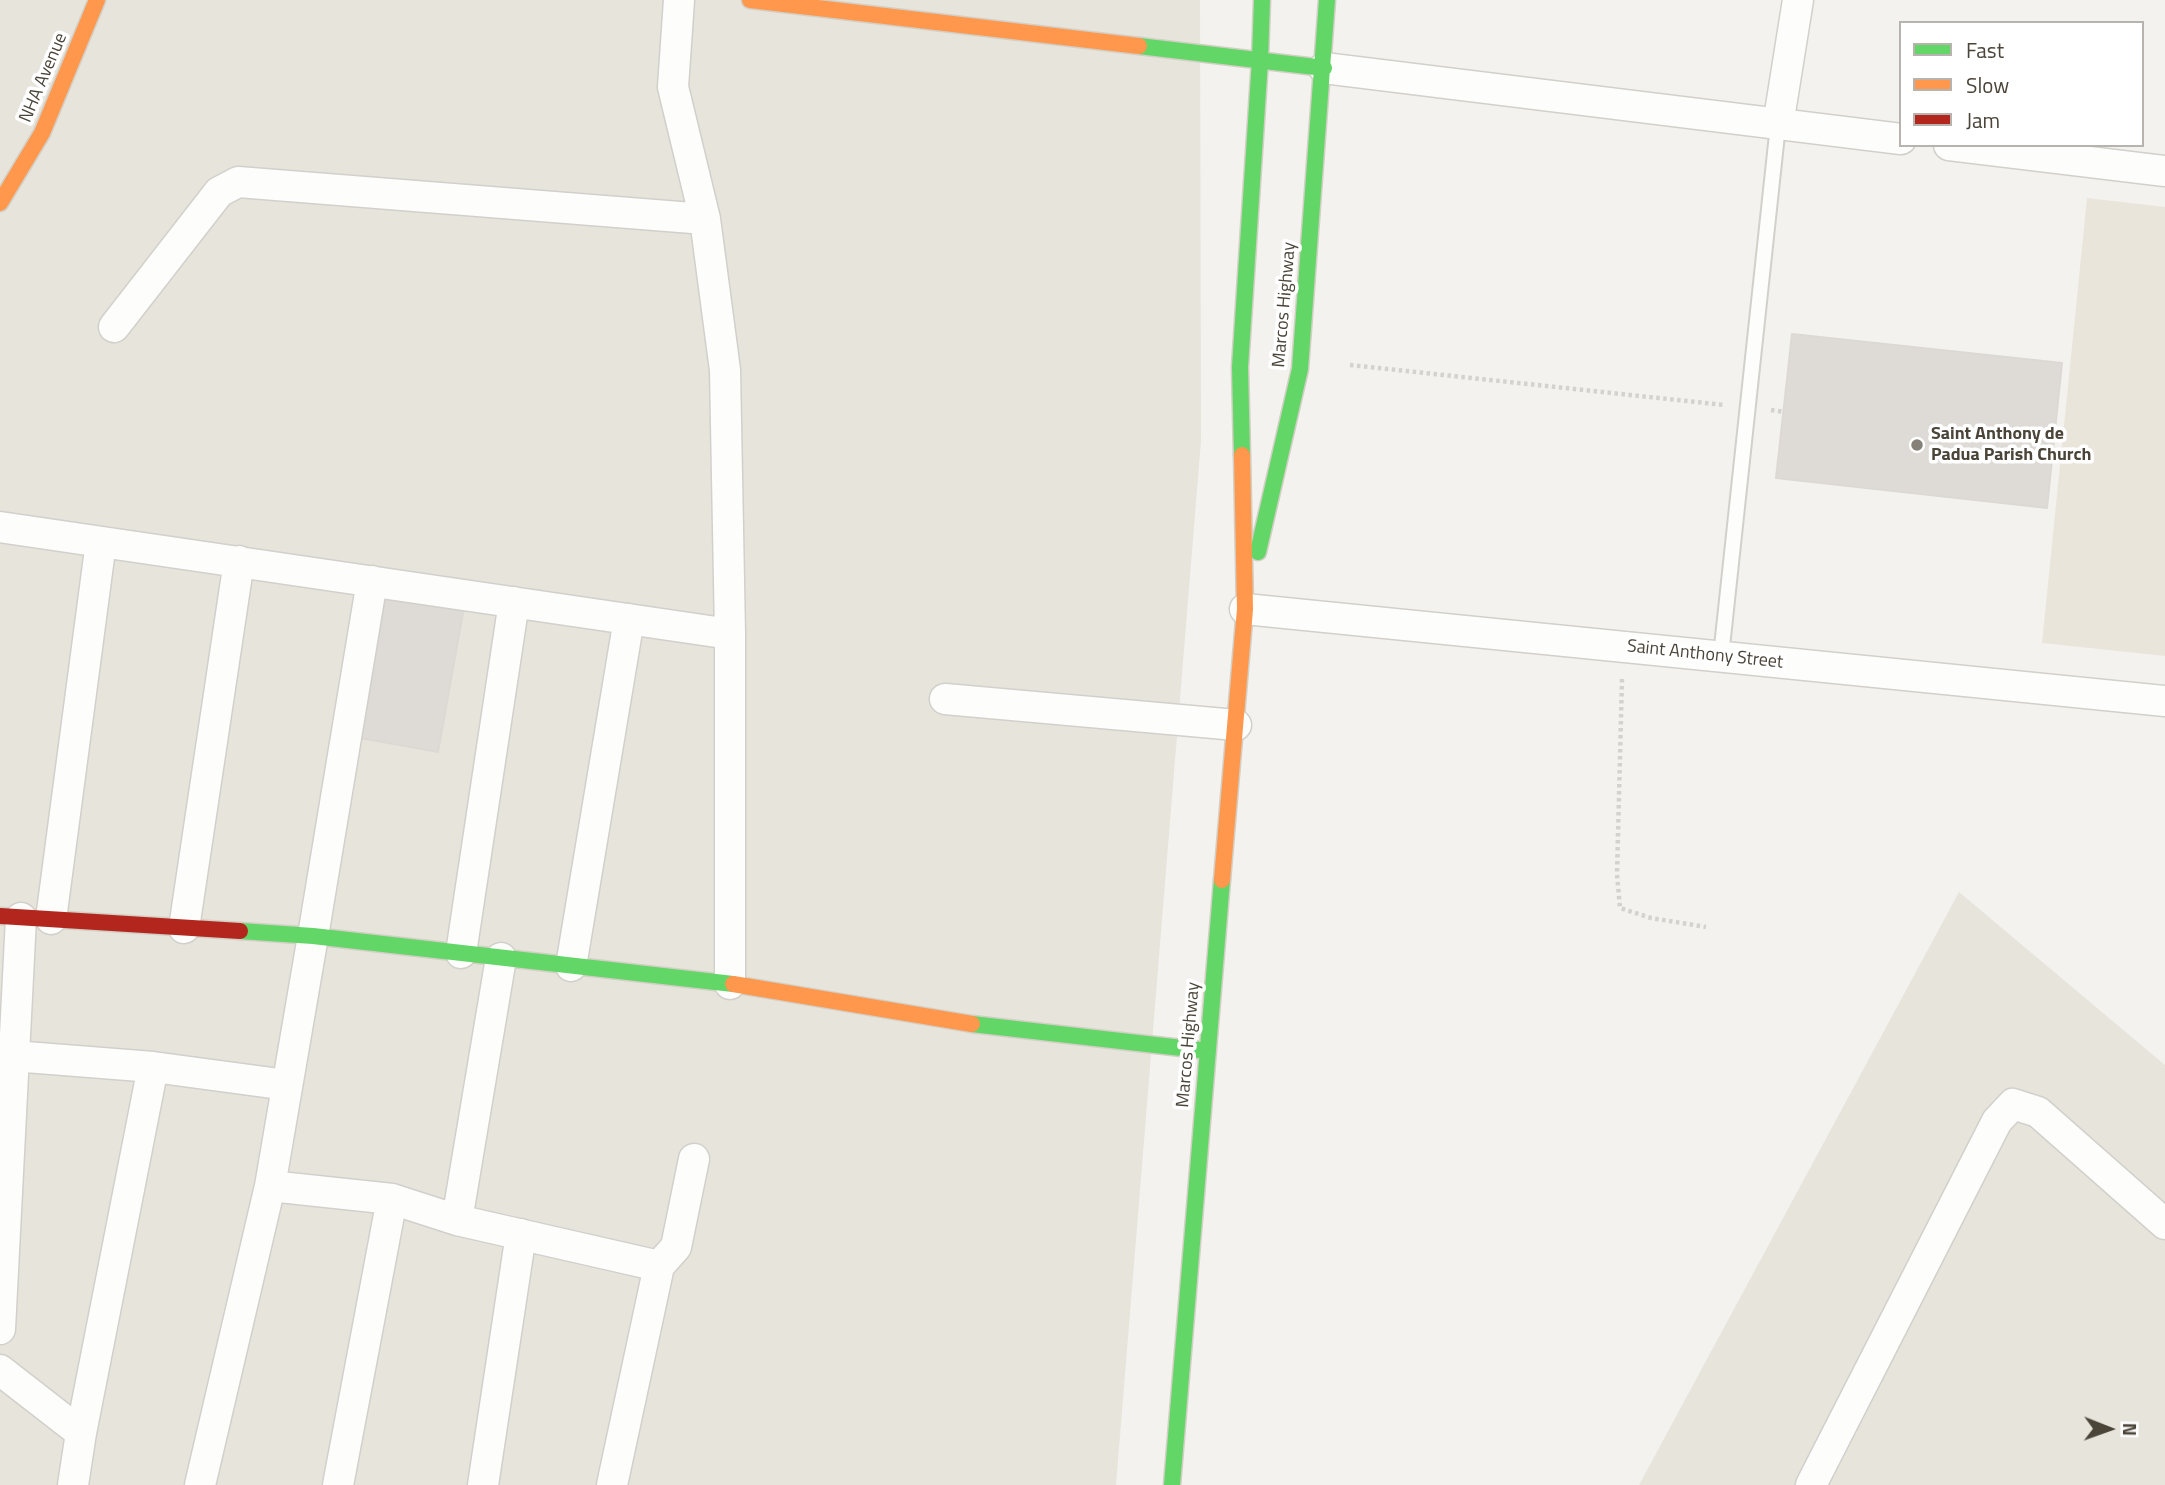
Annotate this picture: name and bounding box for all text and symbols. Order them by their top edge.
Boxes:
legend [1899,21,2144,147]
street label: NHA Avenue [15,30,73,126]
text: Fast [1966,34,2004,66]
text: Slow [1966,69,2009,101]
text: Jam [1966,104,2000,136]
street label: Marcos Highway [1269,241,1301,369]
place label: Saint Anthony de Padua Parish Church [1931,424,2092,466]
marker: Saint Anthony de Padua Parish Church [1909,437,1925,453]
street label: Saint Anthony Street [1626,636,1784,674]
street label: Marcos Highway [1173,981,1205,1109]
north arrow [2074,1394,2144,1464]
text: N [2116,1423,2145,1436]

